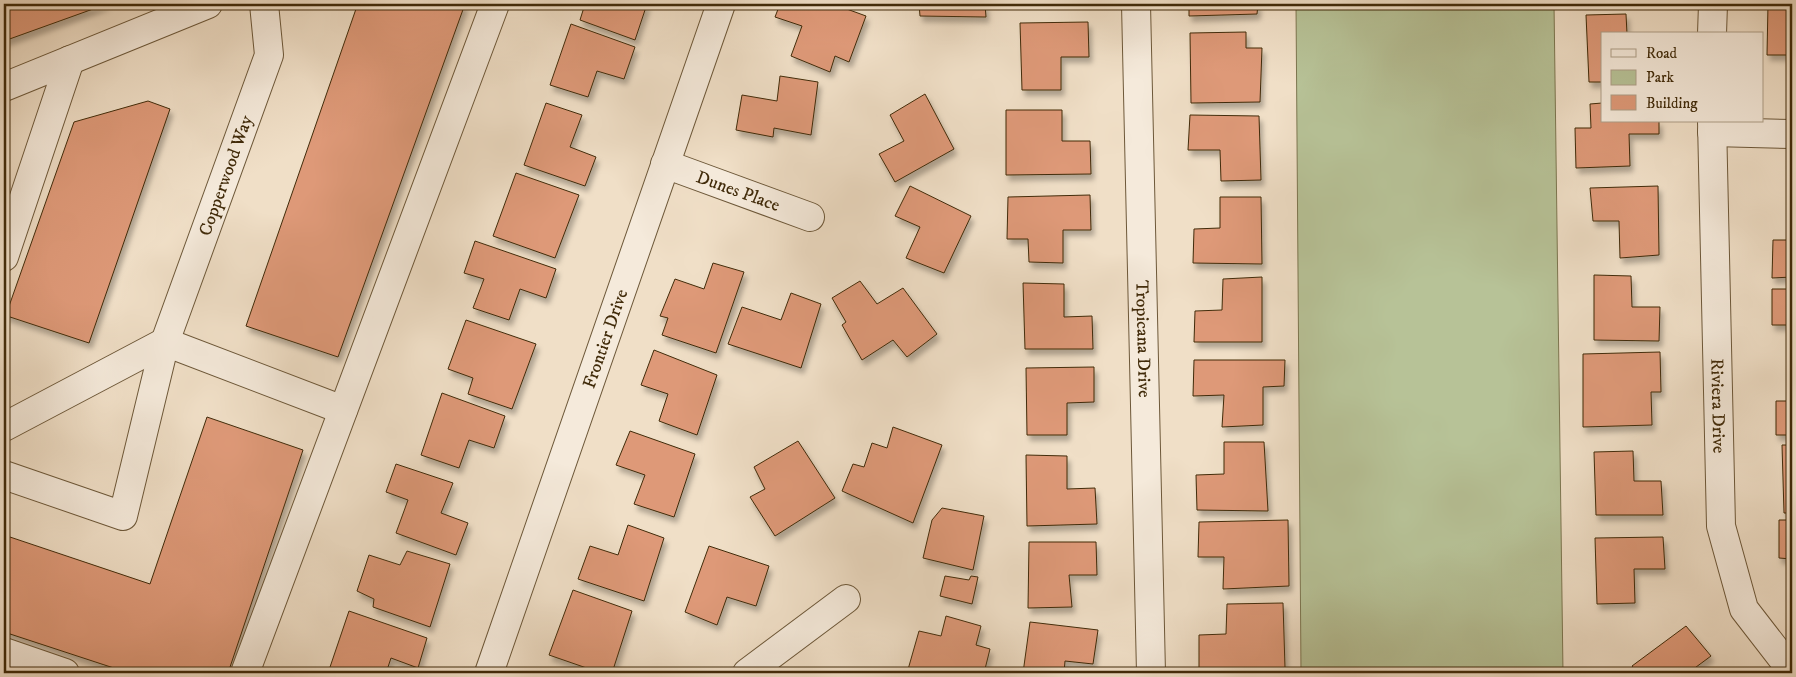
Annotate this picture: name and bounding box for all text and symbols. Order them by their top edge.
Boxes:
legend [1601,32,1764,122]
text: Road [1646,44,1678,63]
text: Park [1646,68,1675,87]
text: Building [1646,94,1698,113]
street label: Copperwood Way [194,112,258,239]
street label: Dunes Place [693,166,783,217]
street label: Tropicana Drive [1130,280,1155,398]
street label: Frontier Drive [579,286,633,391]
street label: Riviera Drive [1705,358,1729,454]

